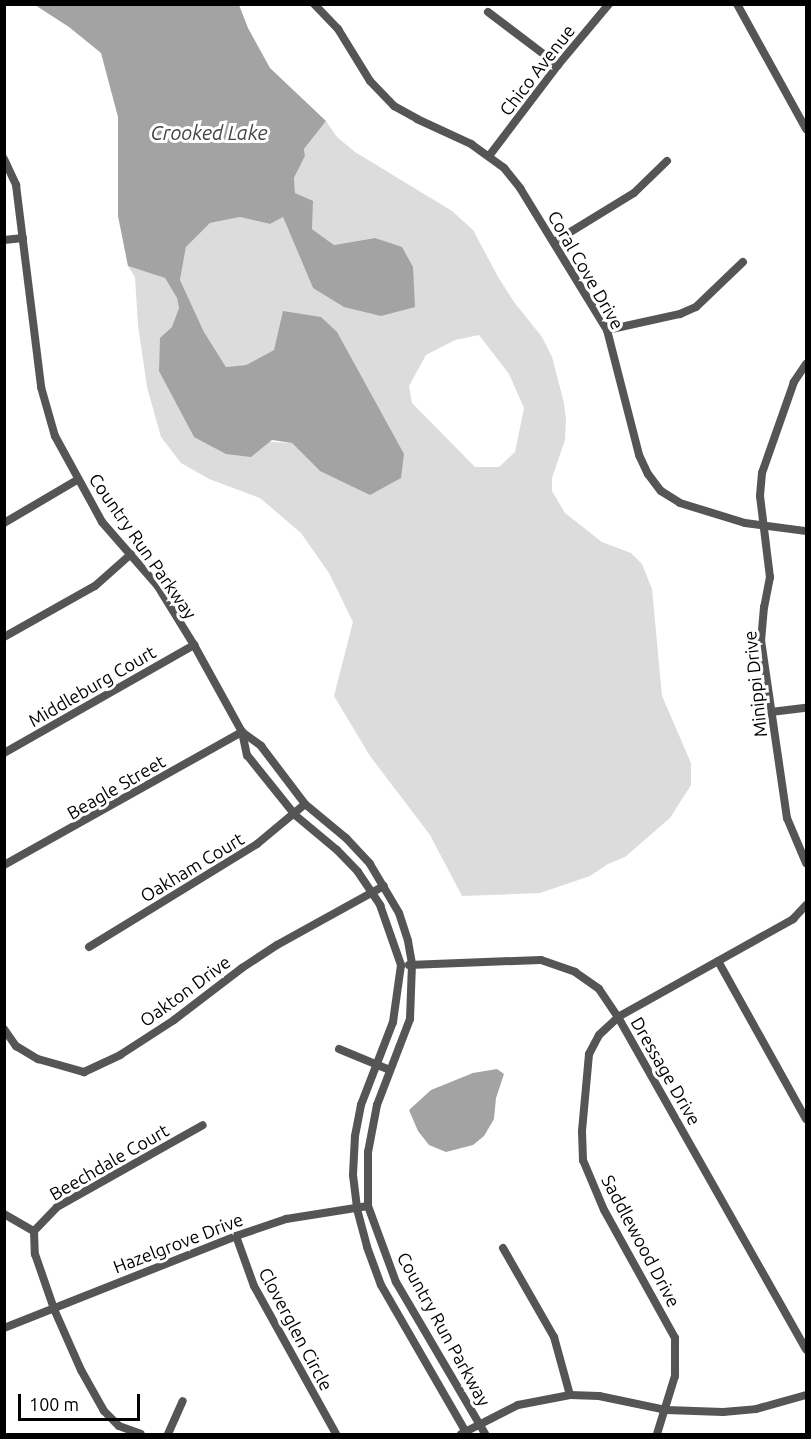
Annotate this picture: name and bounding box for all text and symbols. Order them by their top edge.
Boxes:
street label: Chico Avenue [495,20,579,120]
water label: Crooked Lake [150,120,268,144]
street label: Coral Cove Drive [543,207,629,333]
street label: Country Run Parkway [85,469,201,623]
street label: Minippi Drive [739,630,771,738]
street label: Middleburg Court [24,641,160,731]
street label: Beagle Street [63,750,169,824]
street label: Oakham Court [136,828,248,906]
street label: Oakton Drive [135,951,235,1031]
street label: Dressage Drive [626,1013,706,1129]
street label: Beechdale Court [45,1119,173,1205]
street label: Saddlewood Drive [597,1171,685,1311]
street label: Hazelgrove Drive [110,1208,246,1278]
street label: Country Run Parkway [393,1248,495,1410]
street label: Cloverglen Circle [254,1264,338,1394]
scale bar [21,1382,142,1420]
text: 100 m [29,1394,79,1414]

